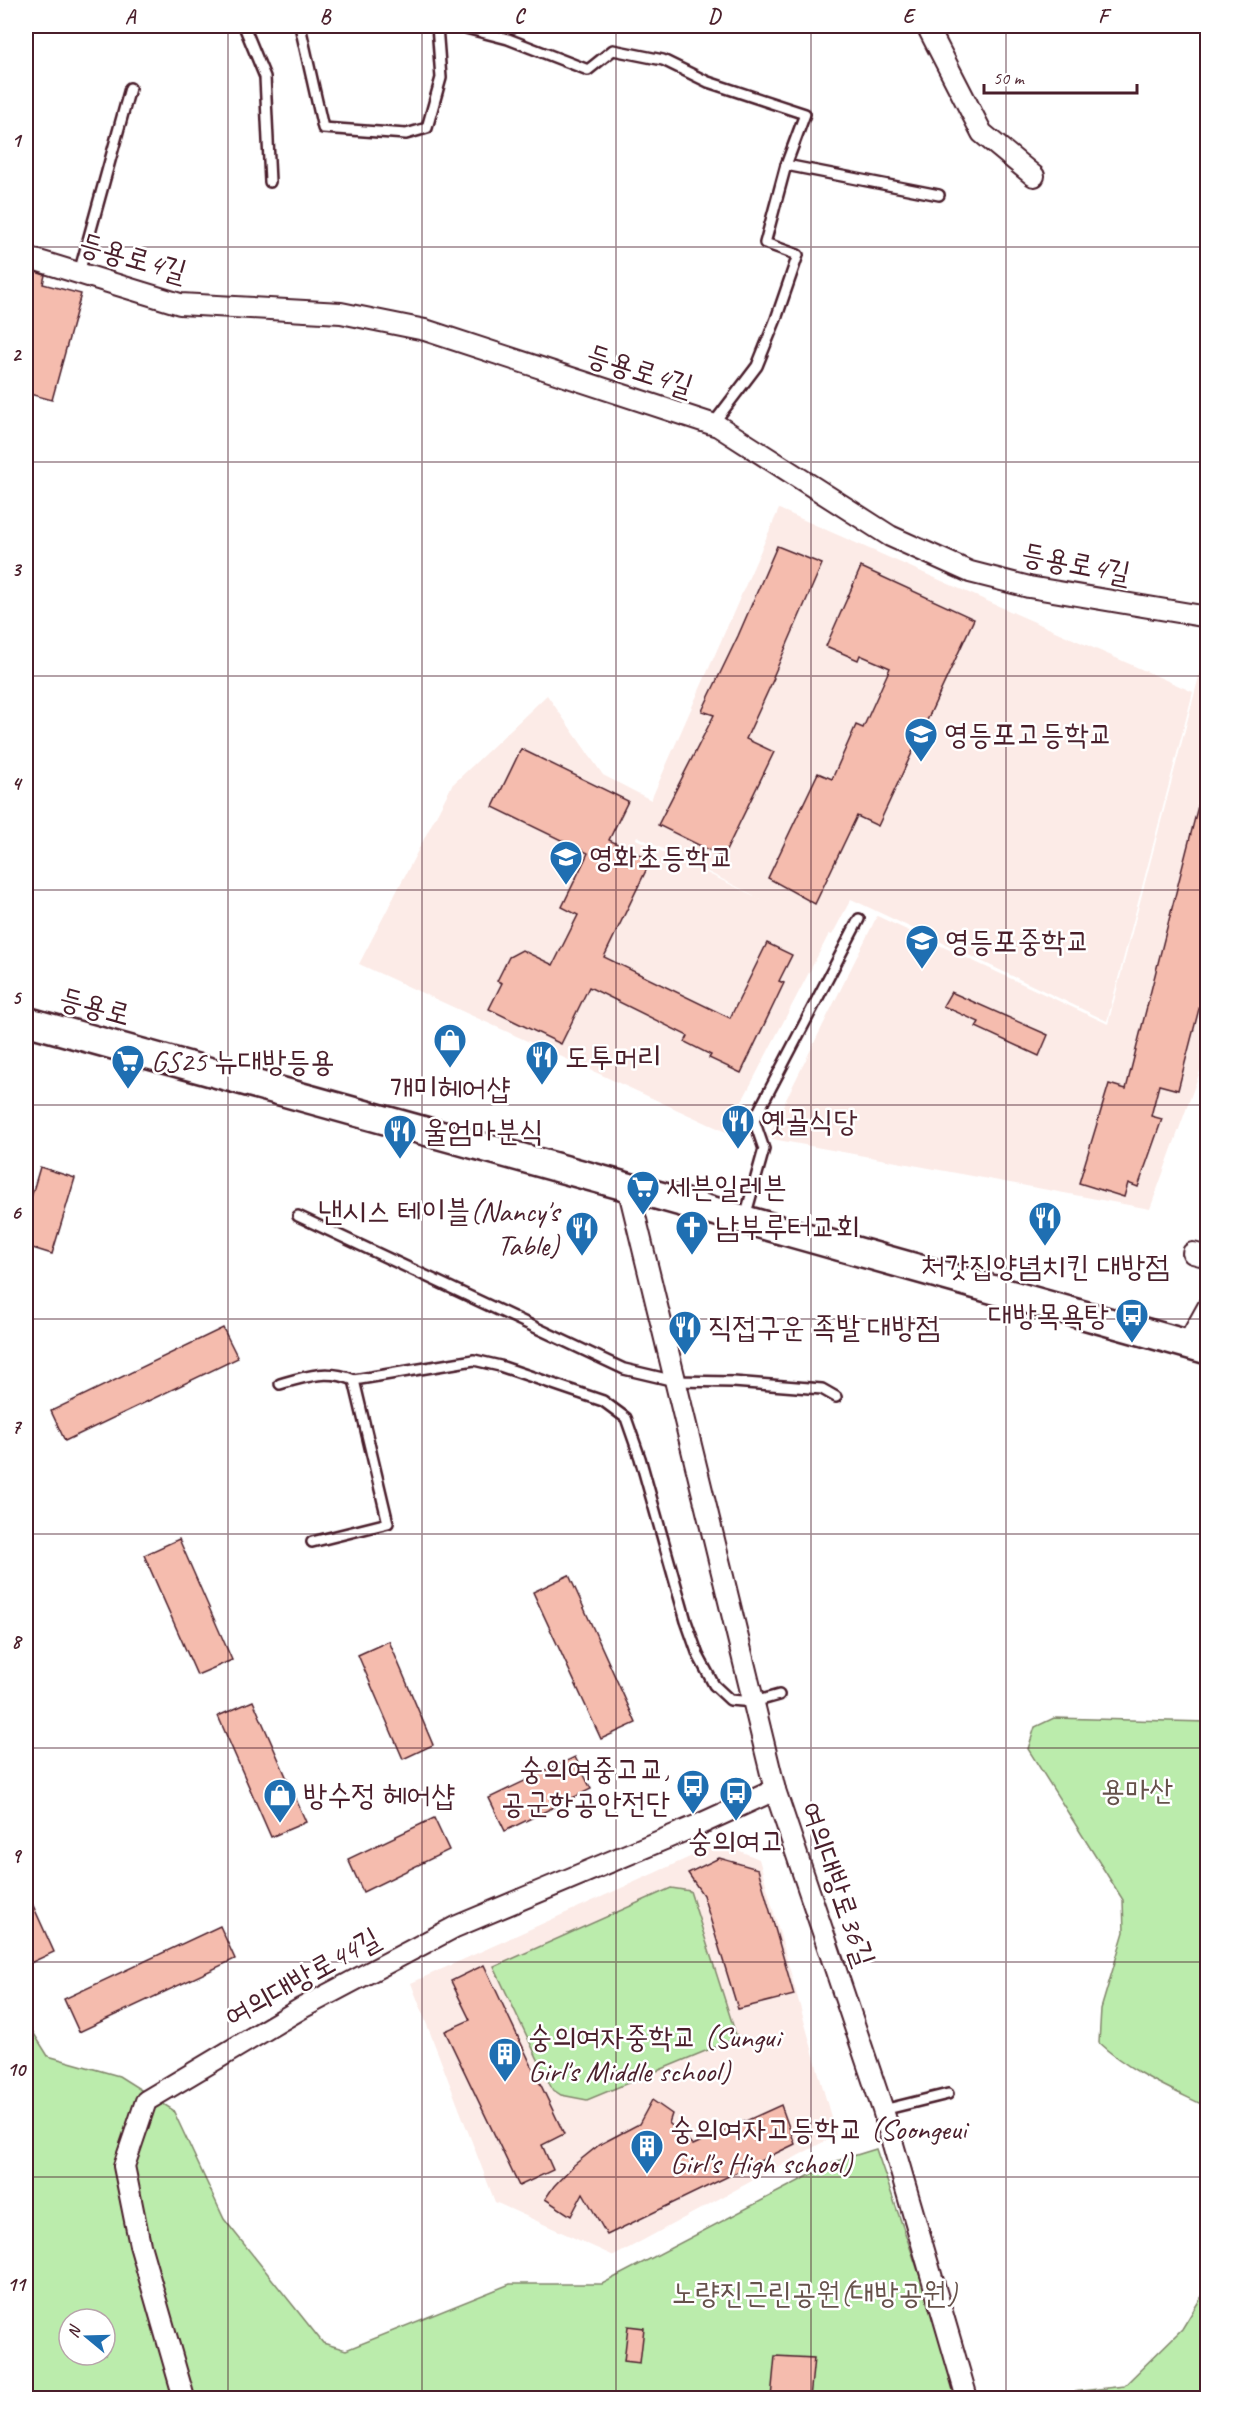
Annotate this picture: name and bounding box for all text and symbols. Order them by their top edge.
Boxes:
text: A [125,4,137,29]
text: B [320,4,332,29]
text: C [514,4,526,29]
text: D [708,4,722,29]
text: E [903,4,917,29]
text: F [1098,4,1112,29]
scale bar [984,57,1137,95]
text: 50 m [993,67,1026,89]
text: 1 [12,128,23,153]
street label: 등용로4길 [75,224,191,290]
street label: 등용로4길 [582,335,698,405]
text: 2 [12,342,23,367]
street label: 등용로4길 [1018,534,1134,592]
text: 3 [12,557,23,582]
place label: 영등포고등학교 [944,715,1113,753]
school or university icon: 영등포고등학교 [903,716,939,763]
text: 4 [12,771,24,796]
place label: 영화초등학교 [589,838,734,876]
school or university icon: 영화초등학교 [548,839,584,886]
place label: 영등포중학교 [945,922,1090,960]
school or university icon: 영등포중학교 [904,923,940,970]
street label: 등용로 [55,978,135,1034]
text: 5 [12,985,23,1010]
shop icon: 개미헤어샵 [432,1022,468,1069]
place label: 도투머리 [565,1038,662,1076]
restaurant icon: 도투머리 [524,1039,560,1086]
place label: GS25 뉴대방등용 [151,1042,335,1080]
supermarket icon: GS25 뉴대방등용 [110,1043,146,1090]
place label: 개미헤어샵 [390,1069,510,1107]
place label: 옛골식당 [761,1102,858,1140]
restaurant icon: 옛골식당 [720,1103,756,1150]
place label: 울엄마분식 [423,1112,544,1150]
restaurant icon: 울엄마분식 [382,1113,418,1160]
place label: 세븐일레븐 [666,1168,787,1206]
supermarket icon: 세븐일레븐 [625,1169,661,1216]
place label: 낸시스 테이블(Nancy's Table) [318,1192,562,1264]
text: 6 [11,1200,22,1225]
restaurant icon: 처갓집양념치킨 대방점 [1027,1200,1063,1247]
place label: 남부루터교회 [715,1208,860,1246]
church icon: 남부루터교회 [674,1209,710,1256]
restaurant icon: 낸시스 테이블(Nancy's Table) [564,1210,600,1257]
place label: 처갓집양념치킨 대방점 [921,1247,1169,1285]
place label: 대방목욕탕 [988,1296,1109,1334]
bus stop icon: 대방목욕탕 [1114,1297,1150,1344]
place label: 직접구운 족발 대방점 [708,1308,940,1346]
restaurant icon: 직접구운 족발 대방점 [667,1309,703,1356]
text: 7 [12,1414,23,1439]
text: 8 [12,1629,24,1654]
place label: 숭의여중고교, 공군항공안전단 [501,1750,670,1822]
bus stop icon: 숭의여중고교, 공군항공안전단 [675,1768,711,1815]
park label: 용마산 [1101,1771,1173,1809]
bus stop icon: 숭의여고 [718,1775,754,1822]
place label: 방수정 헤어샵 [303,1776,455,1814]
shop icon: 방수정 헤어샵 [262,1777,298,1824]
street label: 여의대방로36길 [792,1797,884,1971]
place label: 숭의여고 [688,1822,784,1860]
text: 9 [12,1843,23,1868]
street label: 여의대방로44길 [218,1919,386,2035]
place label: 숭의여자중학교 (Sungui Girl's Middle school) [528,2018,783,2090]
building icon: 숭의여자중학교 (Sungui Girl's Middle school) [487,2036,523,2083]
text: 10 [7,2057,27,2082]
place label: 숭의여자고등학교 (Soongeui Girl's High school) [670,2110,970,2182]
building icon: 숭의여자고등학교 (Soongeui Girl's High school) [629,2128,665,2175]
text: 11 [7,2272,27,2297]
park label: 노량진근린공원(대방공원) [671,2274,959,2312]
north arrow [57,2307,117,2367]
text: N [63,2322,86,2340]

